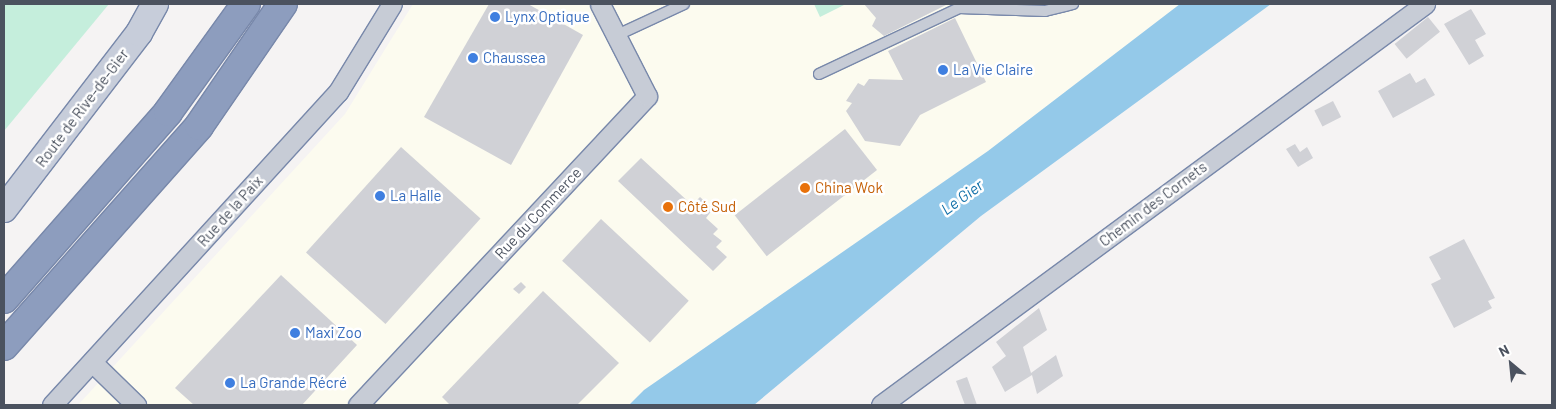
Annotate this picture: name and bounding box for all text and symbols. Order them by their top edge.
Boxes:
place label: Lynx Optique [505,8,590,26]
marker: Lynx Optique [489,11,501,23]
street label: Route de Rive-de-Gier [32,45,132,171]
place label: Chaussea [483,49,546,67]
marker: Chaussea [467,52,479,64]
place label: La Vie Claire [953,61,1033,79]
marker: La Vie Claire [937,64,949,76]
street label: Chemin des Cornets [1096,158,1210,250]
street label: Rue du Commerce [491,164,585,262]
street label: Rue de la Paix [194,172,266,250]
water label: Le Gier [937,175,987,219]
place label: China Wok [815,179,883,197]
marker: China Wok [799,182,811,194]
place label: La Halle [390,187,442,205]
marker: La Halle [374,190,386,202]
place label: Côté Sud [678,198,736,216]
marker: Côté Sud [662,201,674,213]
place label: Maxi Zoo [305,324,362,342]
marker: Maxi Zoo [289,327,301,339]
north arrow [1486,339,1536,389]
text: N [1496,341,1512,360]
place label: La Grande Récré [240,374,347,392]
marker: La Grande Récré [224,377,236,389]

